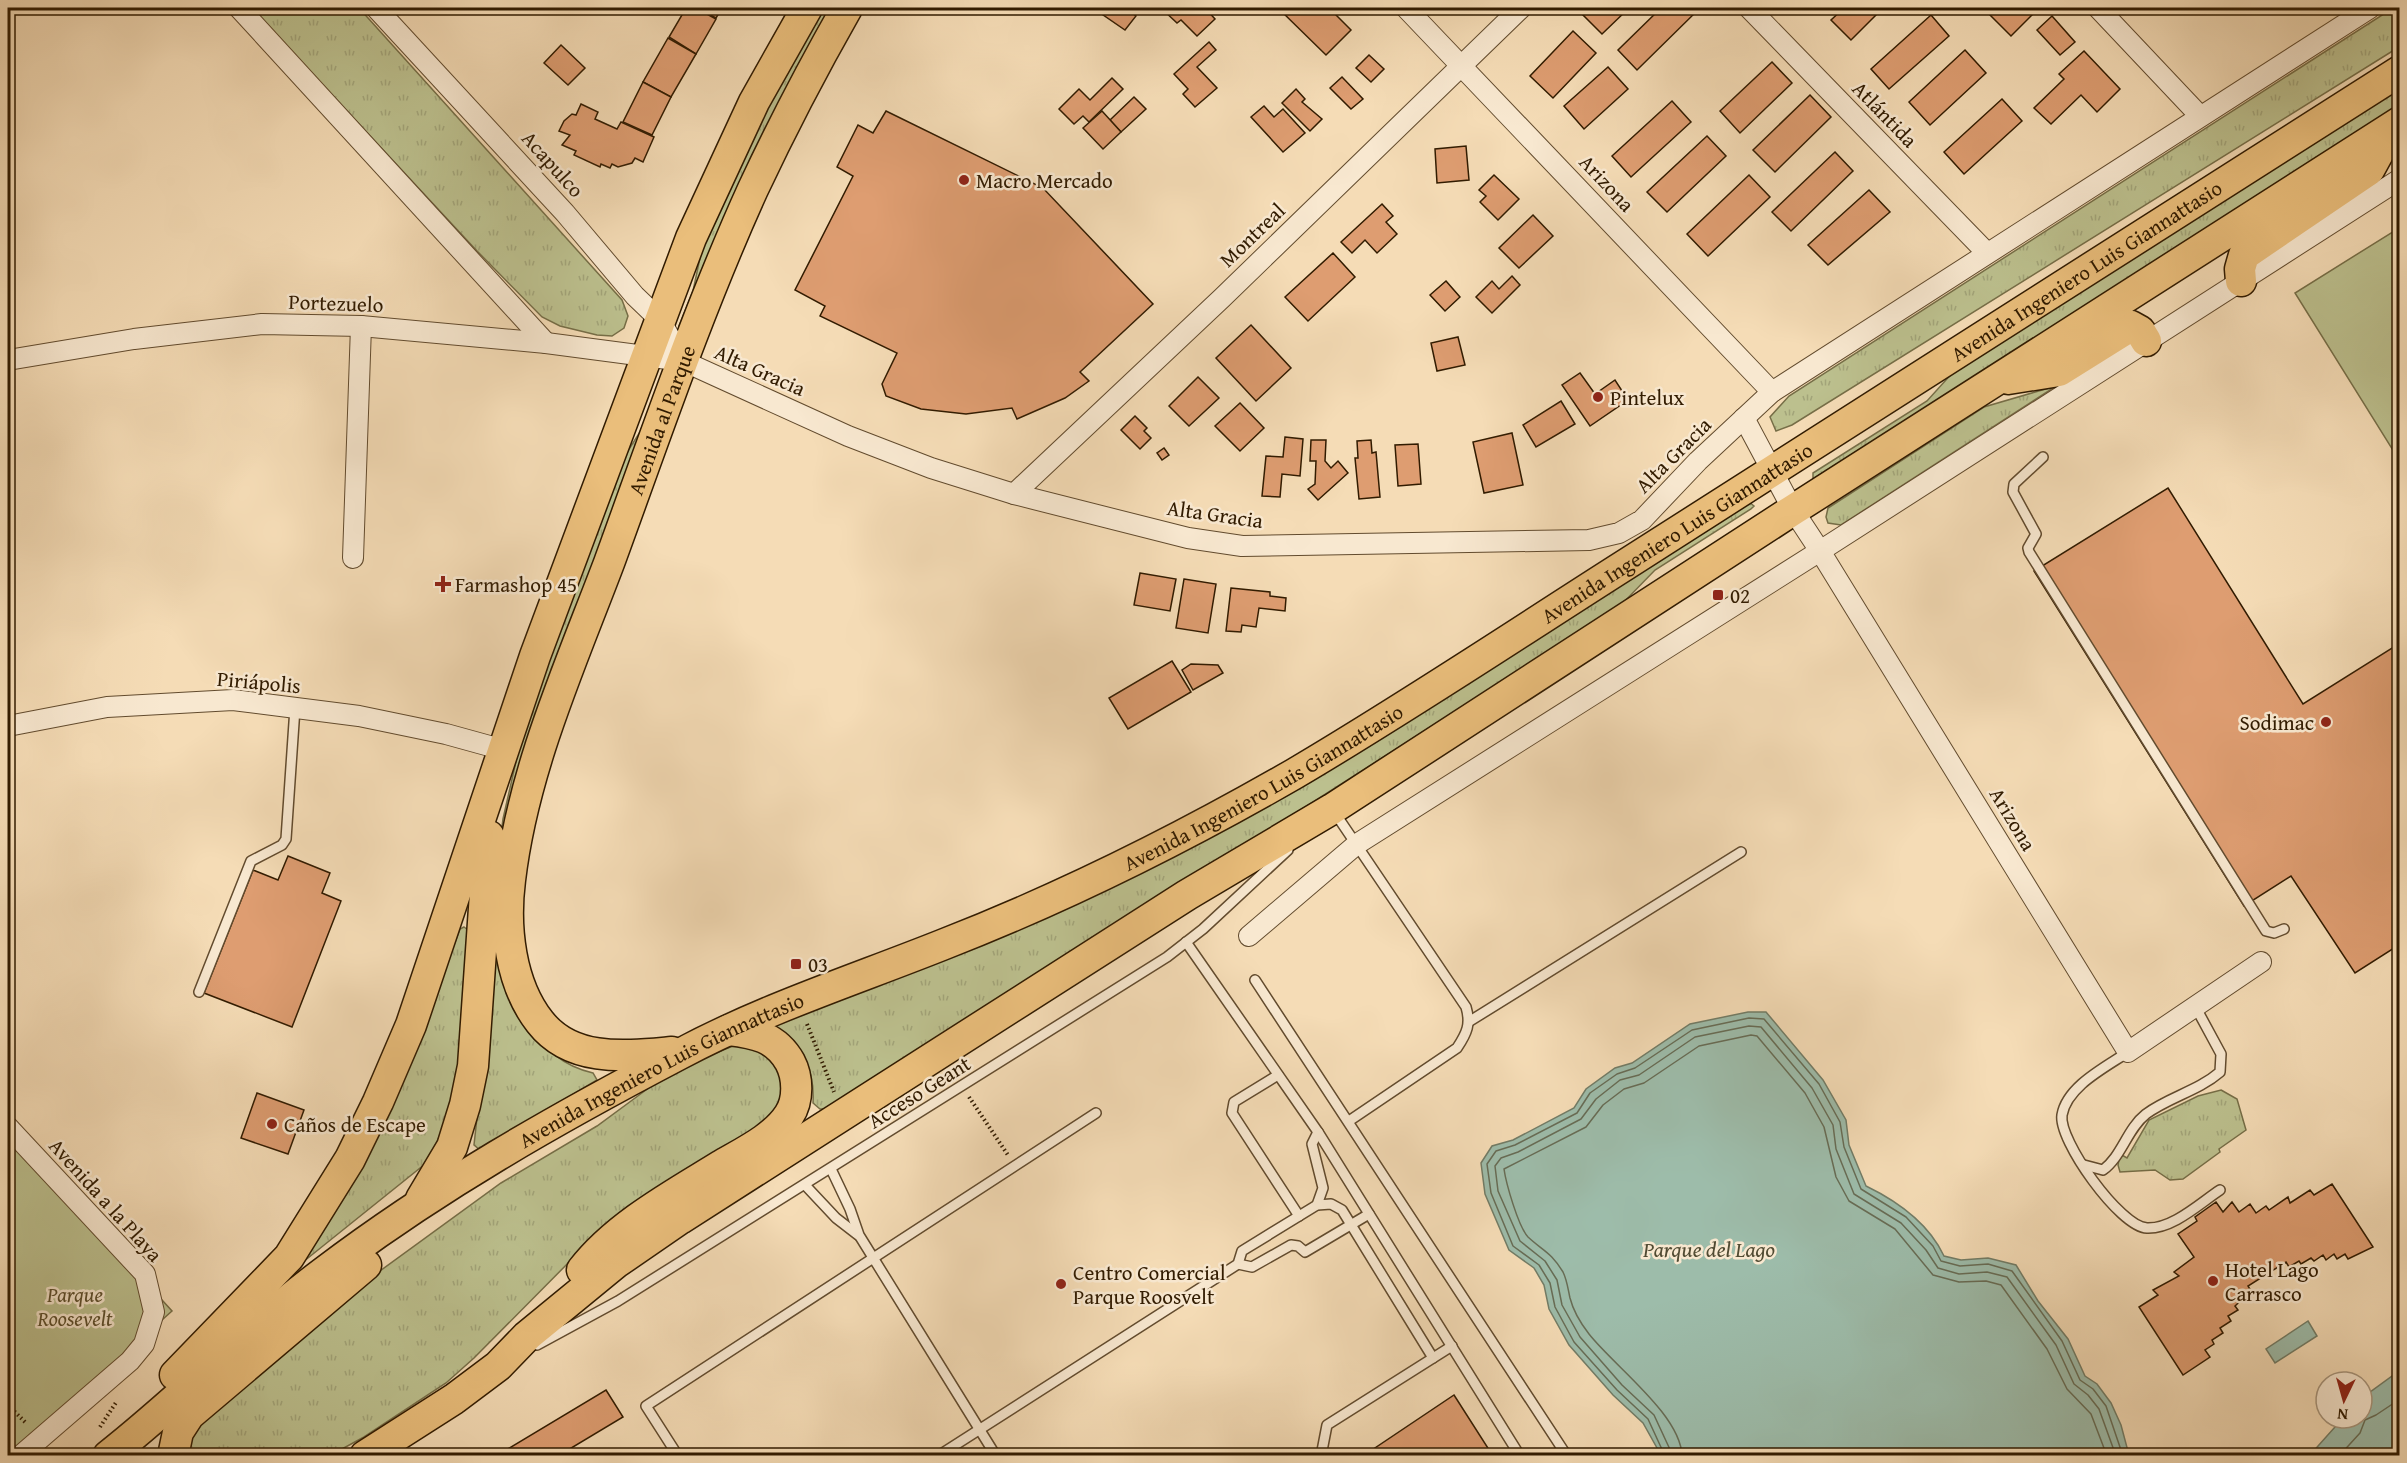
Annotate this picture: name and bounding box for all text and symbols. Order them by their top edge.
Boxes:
street label: Atlántida [1845,74,1925,154]
street label: Acapulco [515,124,591,204]
street label: Arizona [1572,147,1642,219]
place label: Macro Mercado [976,165,1113,196]
street label: Avenida Ingeniero Luis Giannattasio [1944,172,2228,369]
marker: Macro Mercado [957,173,971,187]
street label: Montreal [1212,196,1292,274]
street label: Portezuelo [288,286,384,320]
street label: Alta Gracia [710,336,810,404]
street label: Avenida al Parque [619,340,703,499]
place label: Pintelux [1610,382,1685,413]
marker: Pintelux [1591,390,1605,404]
street label: Alta Gracia [1628,410,1718,500]
street label: Avenida Ingeniero Luis Giannattasio [1535,434,1819,631]
street label: Alta Gracia [1165,492,1265,536]
place label: Farmashop 45 [455,569,577,600]
marker: Farmashop 45 [436,577,450,591]
place label: 02 [1730,580,1750,611]
marker: 02 [1711,588,1725,602]
street label: Piriápolis [216,663,302,701]
street label: Avenida Ingeniero Luis Giannattasio [1118,696,1409,878]
place label: Sodimac [2240,707,2314,738]
marker: Sodimac [2319,715,2333,729]
street label: Arizona [1982,781,2044,857]
place label: 03 [808,949,828,980]
marker: 03 [789,957,803,971]
street label: Avenida Ingeniero Luis Giannattasio [513,984,808,1155]
street label: Acceso Geant [861,1048,977,1136]
place label: Caños de Escape [284,1109,426,1140]
marker: Caños de Escape [265,1117,279,1131]
street label: Avenida a la Playa [42,1131,170,1269]
water label: Parque del Lago [1642,1233,1775,1265]
place label: Hotel Lago Carrasco [2225,1254,2319,1309]
place label: Centro Comercial Parque Roosvelt [1073,1257,1226,1312]
marker: Hotel Lago Carrasco [2206,1274,2220,1288]
marker: Centro Comercial Parque Roosvelt [1054,1277,1068,1291]
park label: Parque Roosevelt [37,1279,113,1334]
north arrow [2314,1370,2374,1430]
text: N [2336,1402,2349,1427]

